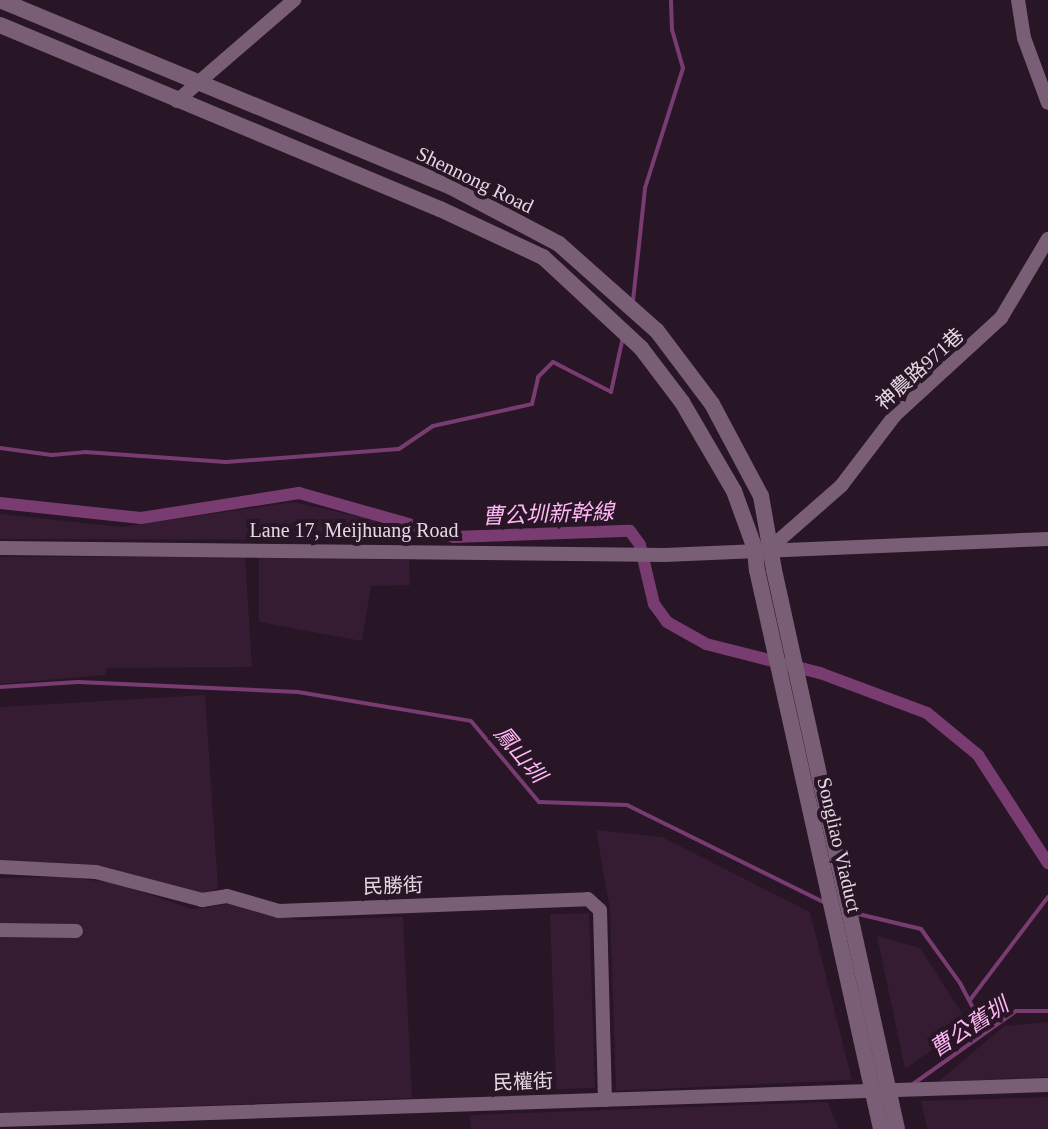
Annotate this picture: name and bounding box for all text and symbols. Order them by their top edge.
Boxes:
street label: Shennong Road [413,141,537,219]
street label: 神農路971巷 [871,323,969,415]
water label: 曹公圳新幹線 [482,499,614,529]
street label: Lane 17, Meijhuang Road [250,518,458,542]
water label: 鳳山圳 [489,720,551,788]
street label: Songliao Viaduct [812,775,866,915]
street label: 民勝街 [363,873,423,899]
water label: 曹公舊圳 [925,992,1013,1062]
street label: 民權街 [493,1069,553,1095]

